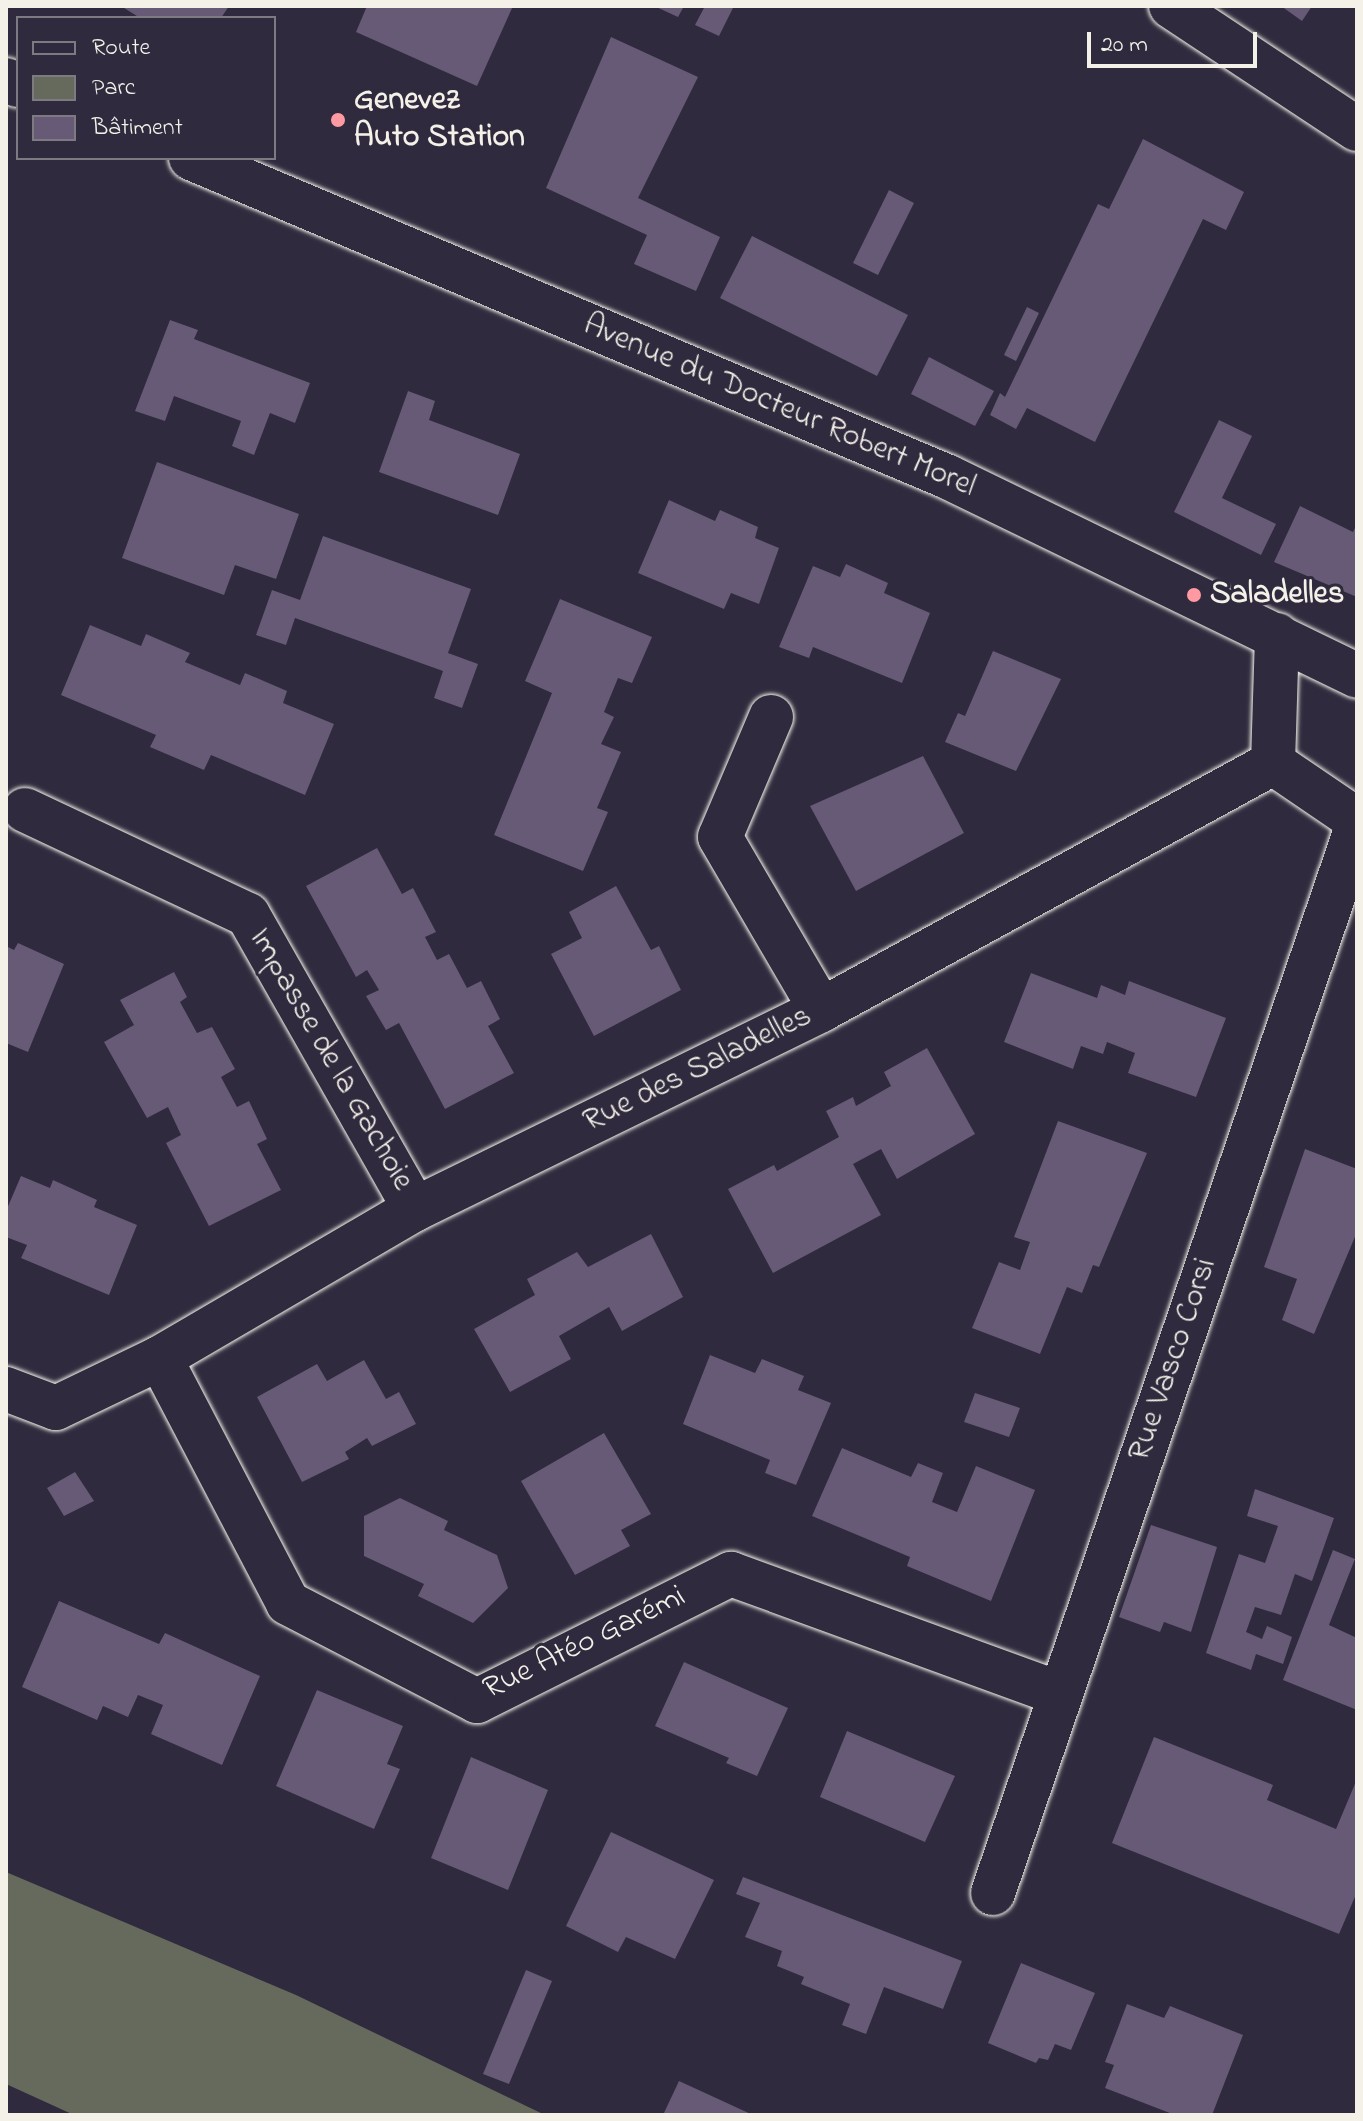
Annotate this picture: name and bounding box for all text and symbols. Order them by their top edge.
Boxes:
legend [16,16,276,160]
scale bar [1091,16,1261,66]
text: 20 m [1101,28,1148,63]
text: Route [92,31,150,66]
text: Parc [92,71,136,106]
place label: Genevez Auto Station [354,83,525,158]
text: Bâtiment [92,111,183,146]
marker: Genevez Auto Station [329,111,347,129]
street label: Avenue du Docteur Robert Morel [577,307,981,507]
place label: Saladelles [1210,576,1344,614]
marker: Saladelles [1185,586,1203,604]
street label: Impasse de la Gachoie [239,922,421,1198]
street label: Rue des Saladelles [578,998,818,1142]
street label: Rue Vasco Corsi [1121,1254,1227,1466]
street label: Rue Atéo Garémi [478,1579,692,1709]

